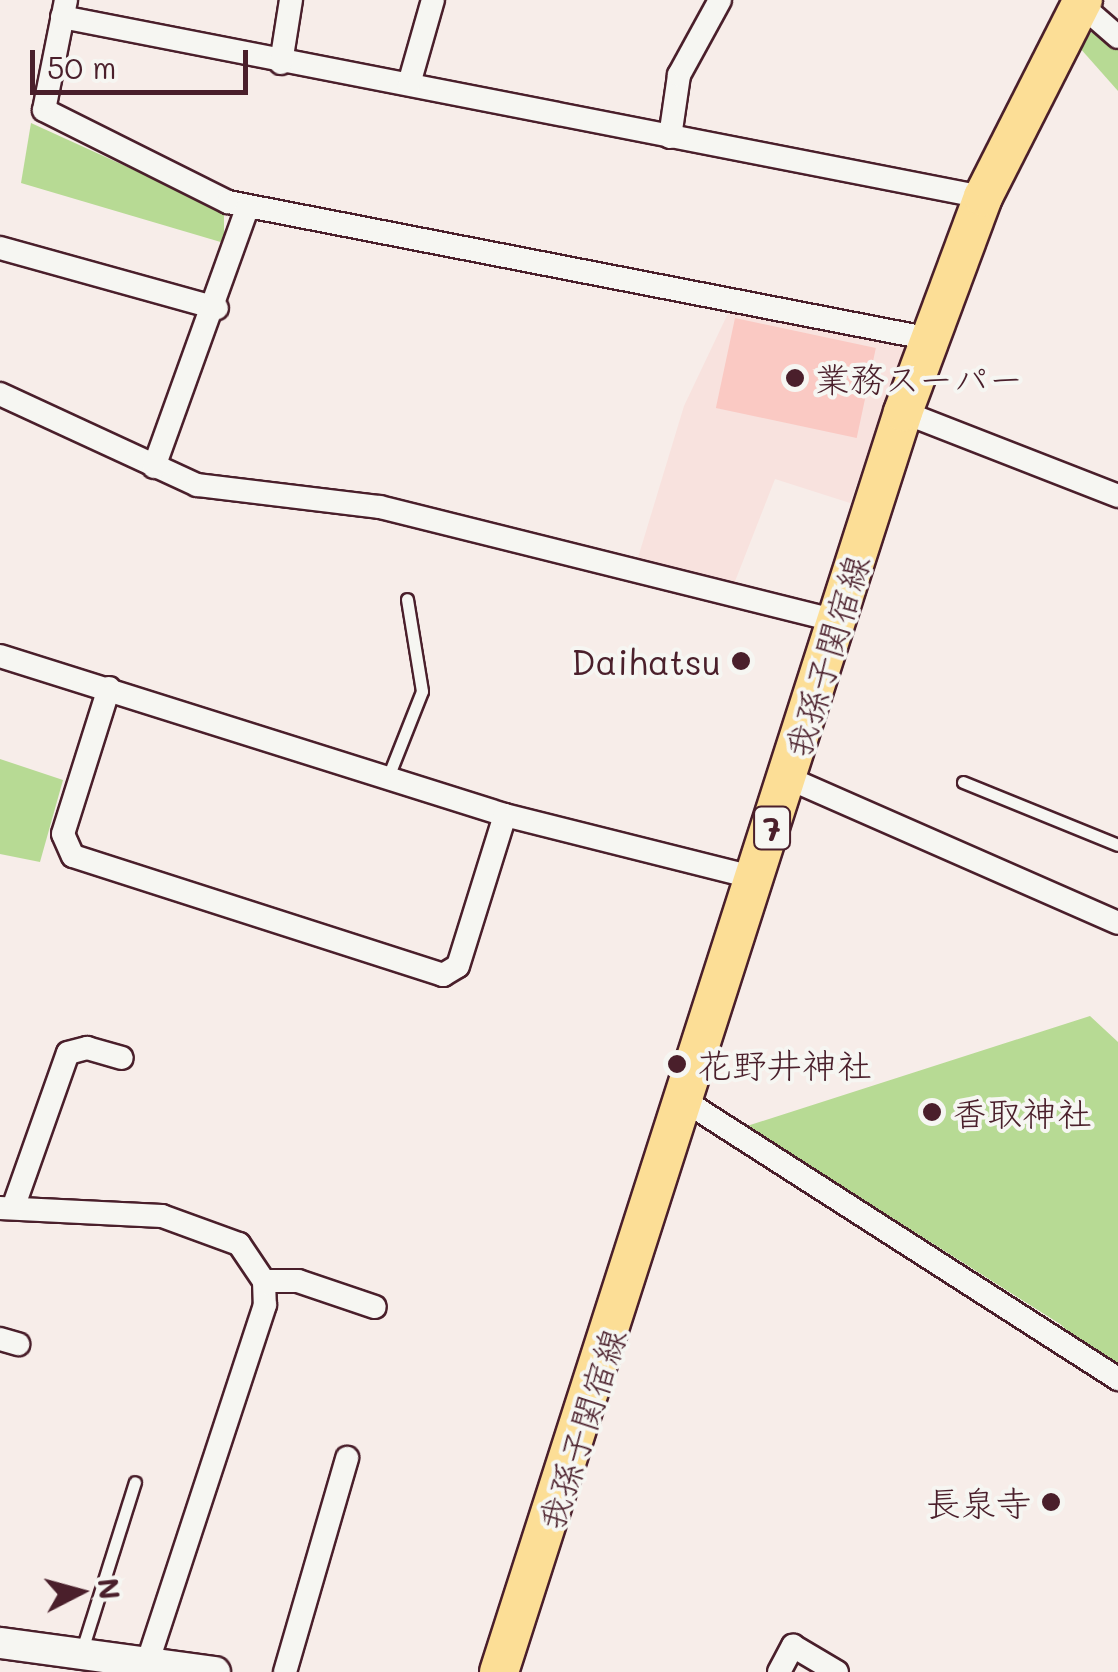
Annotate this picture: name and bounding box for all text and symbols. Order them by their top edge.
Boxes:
scale bar [35,30,252,92]
text: 50 m [47,47,117,87]
place label: 業務スーパー [815,357,1024,399]
marker: 業務スーパー [784,367,806,389]
street label: 我孫子関宿線 [775,549,877,763]
place label: Daihatsu [571,640,721,682]
marker: Daihatsu [730,650,752,672]
road number: 7 [752,801,792,855]
place label: 花野井神社 [697,1043,872,1085]
marker: 花野井神社 [666,1053,688,1075]
place label: 香取神社 [952,1091,1092,1133]
marker: 香取神社 [921,1101,943,1123]
street label: 我孫子関宿線 [529,1323,633,1535]
place label: 長泉寺 [926,1481,1031,1523]
marker: 長泉寺 [1040,1491,1062,1513]
north arrow [30,1542,130,1642]
text: N [91,1576,129,1601]

